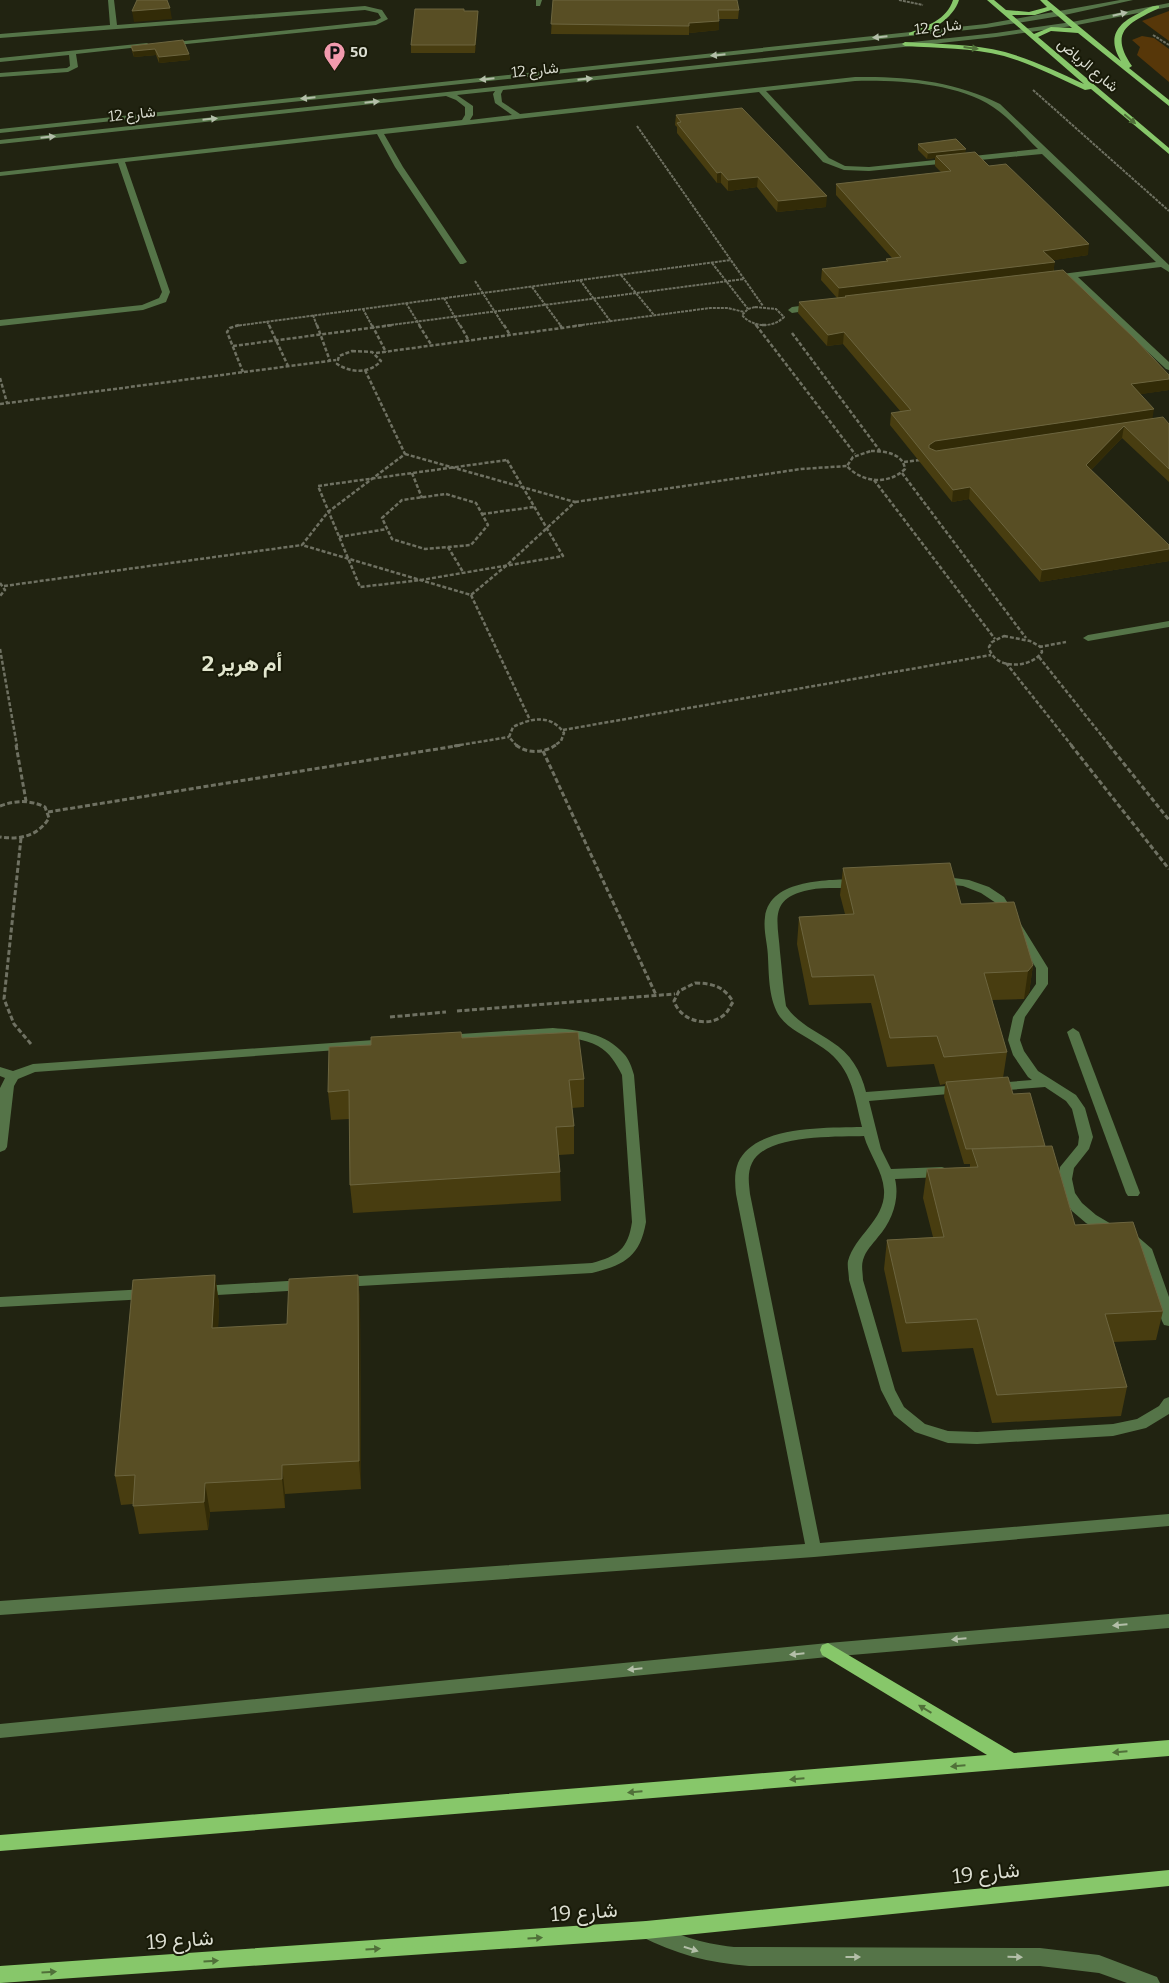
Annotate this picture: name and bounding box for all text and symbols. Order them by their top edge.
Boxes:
one-way arrow [1113,10,1128,18]
street label: شارع 12 [913,16,963,40]
one-way arrow [871,33,887,41]
street label: شارع الرياض [1053,34,1122,97]
parking icon: 50 [322,40,346,71]
place label: 50 [350,43,368,61]
one-way arrow [964,44,980,52]
one-way arrow [710,51,726,59]
street label: شارع 12 [510,59,560,83]
one-way arrow [578,74,594,82]
one-way arrow [479,75,495,83]
one-way arrow [300,94,316,102]
one-way arrow [364,98,380,106]
street label: شارع 12 [107,103,157,127]
one-way arrow [1124,113,1137,124]
one-way arrow [202,115,218,123]
one-way arrow [41,133,57,141]
district label: أم هرير 2 [202,650,282,678]
one-way arrow [1112,1622,1128,1630]
one-way arrow [950,1635,966,1643]
one-way arrow [788,1650,804,1658]
one-way arrow [627,1665,643,1673]
one-way arrow [919,1705,932,1714]
one-way arrow [1112,1748,1128,1756]
one-way arrow [950,1762,966,1770]
one-way arrow [788,1775,804,1783]
one-way arrow [626,1788,642,1796]
street label: شارع 19 [951,1857,1021,1890]
street label: شارع 19 [550,1897,619,1928]
street label: شارع 19 [146,1925,215,1956]
one-way arrow [527,1934,543,1942]
one-way arrow [365,1945,381,1953]
one-way arrow [684,1946,699,1954]
one-way arrow [845,1953,861,1961]
one-way arrow [1007,1953,1023,1961]
one-way arrow [203,1956,219,1964]
one-way arrow [41,1968,57,1976]

